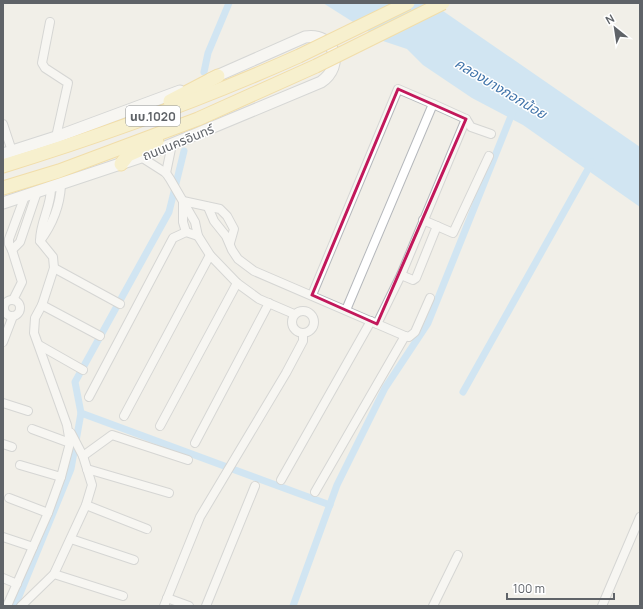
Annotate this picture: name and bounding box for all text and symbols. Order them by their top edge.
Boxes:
north arrow [595,8,635,48]
text: N [603,10,617,27]
water label: คลองบางกอกน้อย [452,53,552,124]
road number: นบ.1020 [126,106,180,126]
street label: ถนนนครอินทร์ [140,119,217,165]
scale bar [507,575,614,601]
text: 100 m [513,580,545,597]

